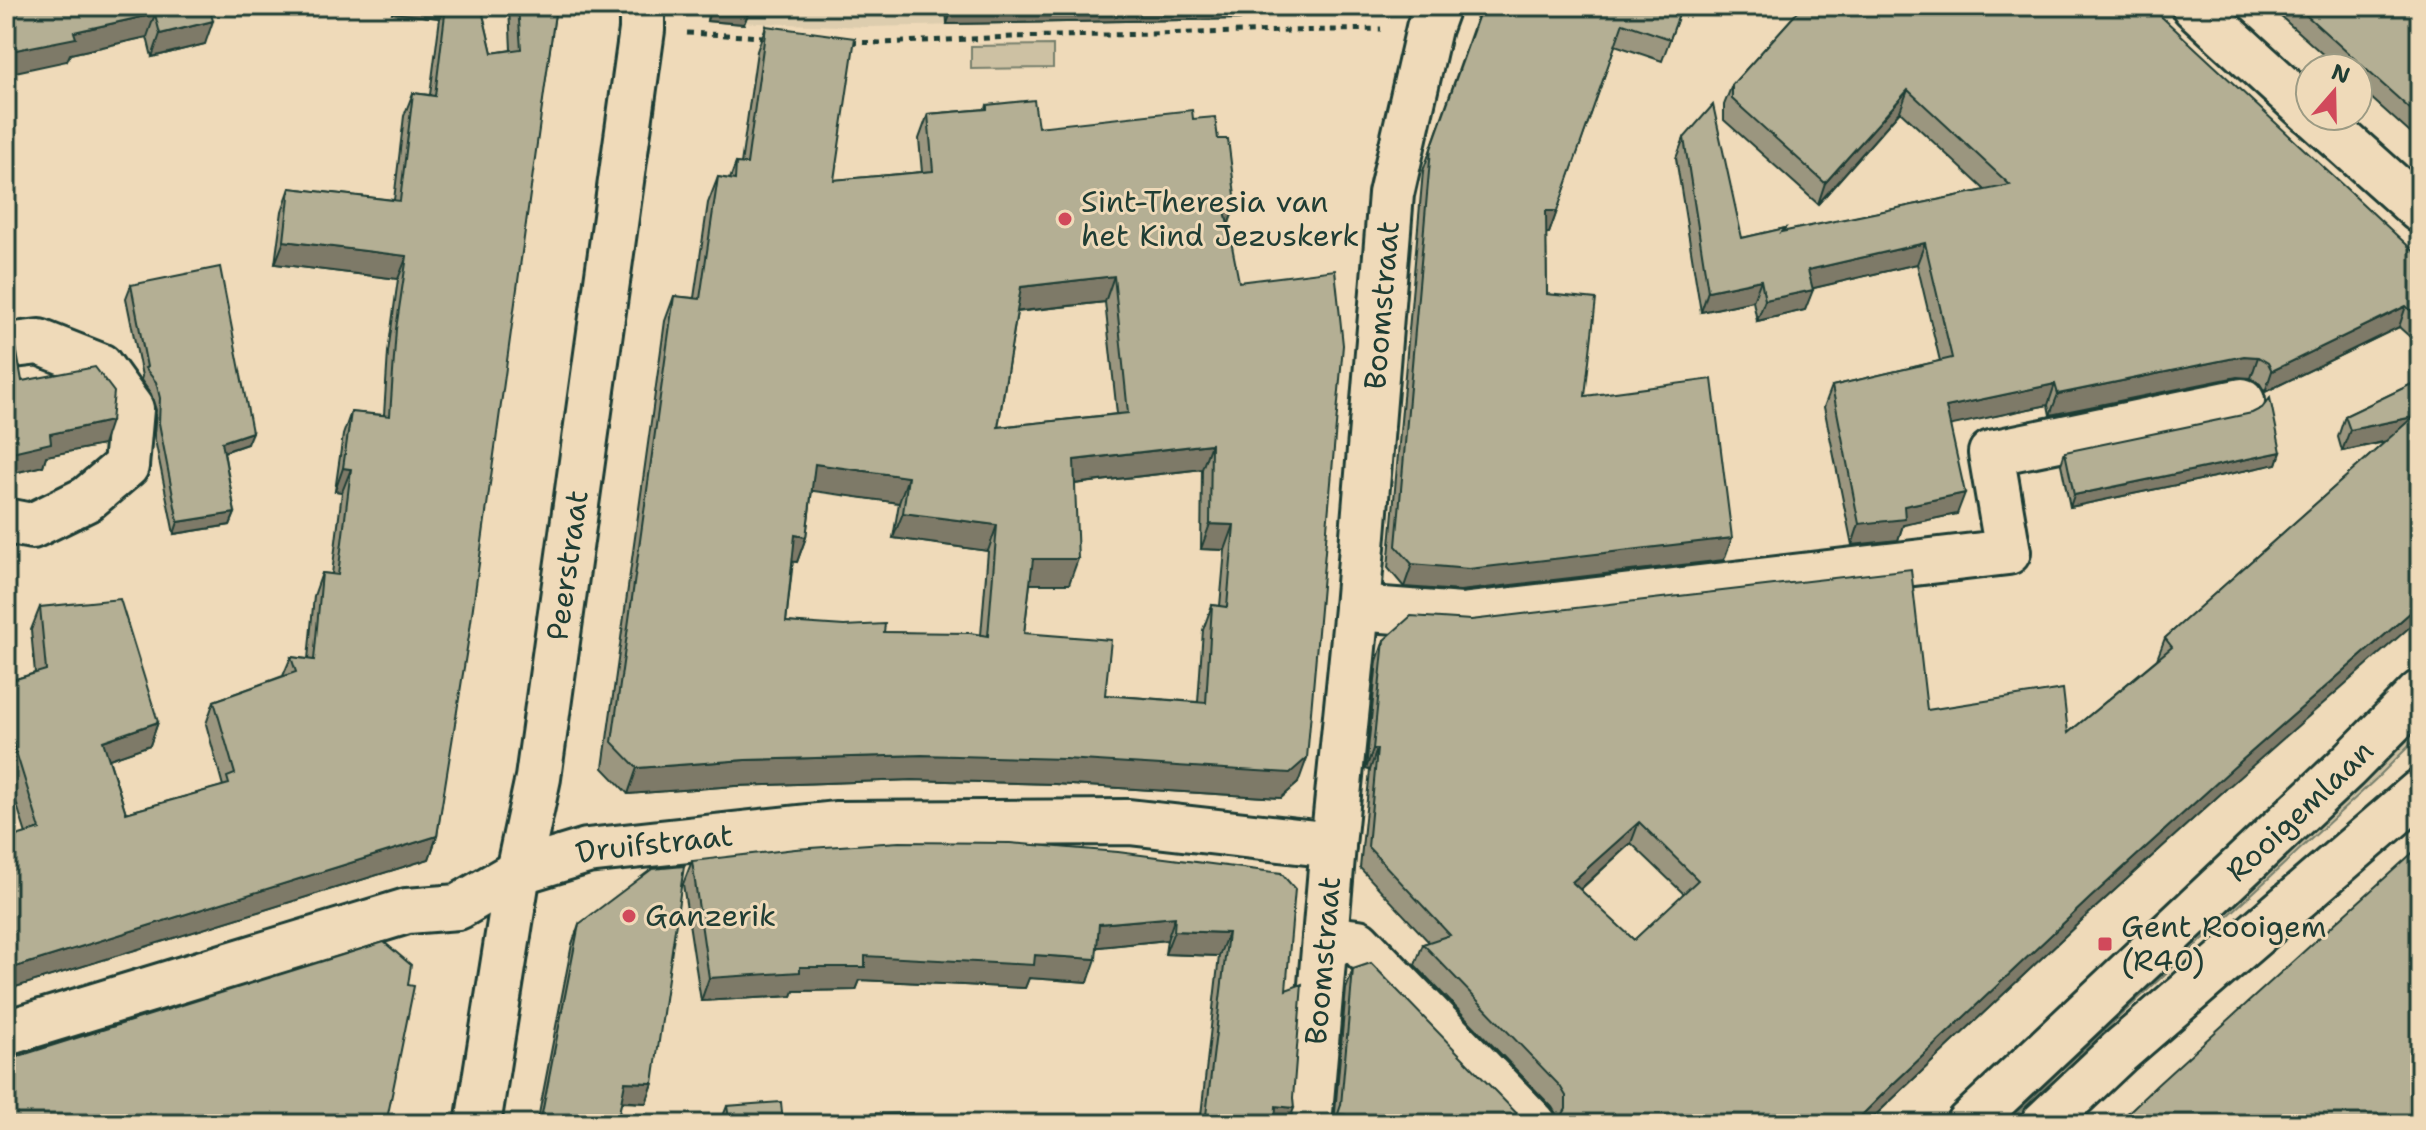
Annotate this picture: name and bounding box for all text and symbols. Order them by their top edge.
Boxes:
north arrow [2294,52,2374,132]
text: N [2328,57,2354,90]
place label: Sint-Theresia van het Kind Jezuskerk [1081,181,1360,256]
marker: Sint-Theresia van het Kind Jezuskerk [1056,210,1074,228]
street label: Boomstraat [1354,219,1409,391]
street label: Peerstraat [536,487,598,643]
street label: Rooigemlaan [2217,731,2382,891]
street label: Druifstraat [571,814,735,873]
street label: Boomstraat [1295,875,1350,1046]
place label: Ganzerik [645,895,776,936]
place label: Gent Rooigem (R40) [2121,906,2327,981]
marker: Ganzerik [620,907,638,925]
marker: Gent Rooigem (R40) [2096,935,2114,953]

